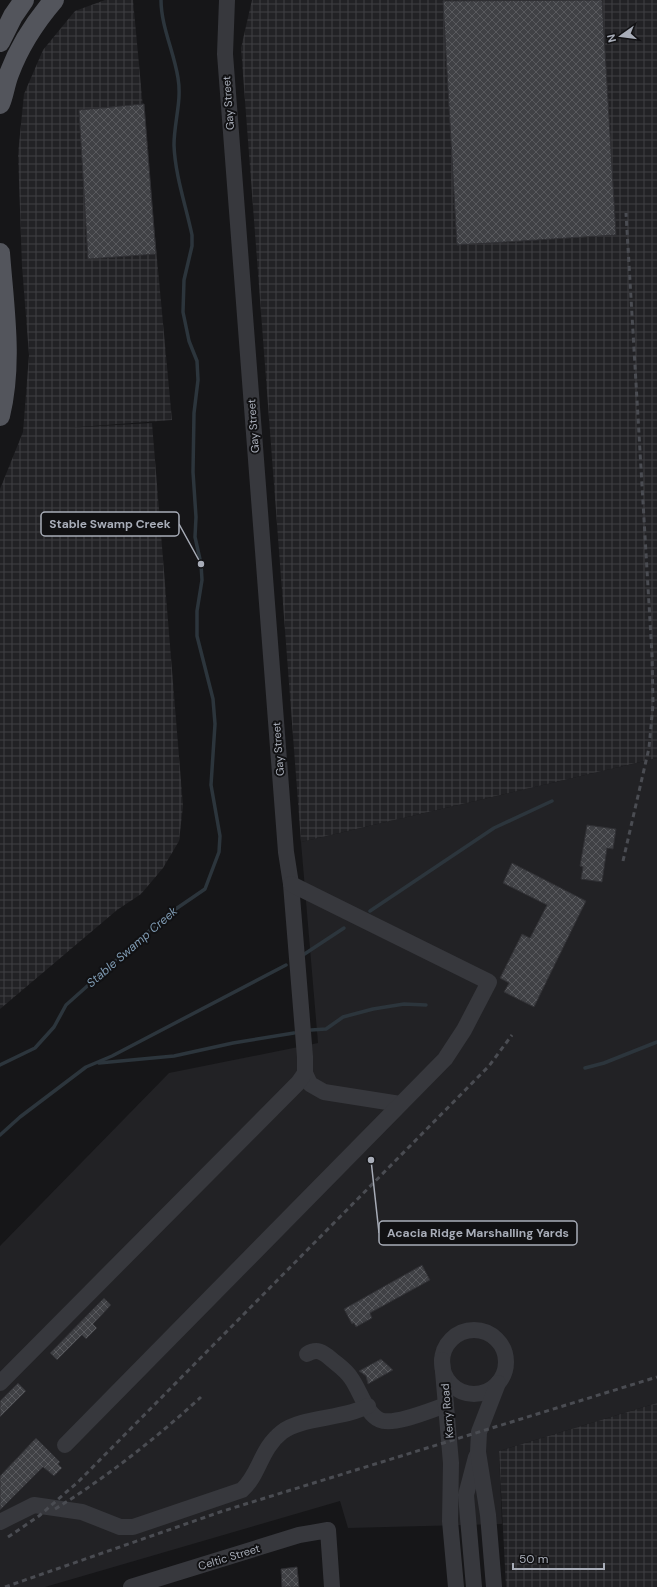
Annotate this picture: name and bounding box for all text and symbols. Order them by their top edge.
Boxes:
north arrow [601,16,641,56]
text: N [604,33,619,44]
street label: Gay Street [219,75,237,131]
street label: Gay Street [244,398,262,454]
callout: Stable Swamp Creek [41,512,179,536]
text: Stable Swamp Creek [49,516,171,532]
street label: Gay Street [269,721,287,777]
water label: Stable Swamp Creek [83,903,181,991]
callout: Acacia Ridge Marshalling Yards [379,1221,577,1245]
text: Acacia Ridge Marshalling Yards [387,1225,569,1241]
street label: Kerry Road [438,1383,456,1439]
street label: Celtic Street [196,1541,262,1573]
scale bar [513,1545,604,1571]
text: 50 m [519,1551,548,1567]

